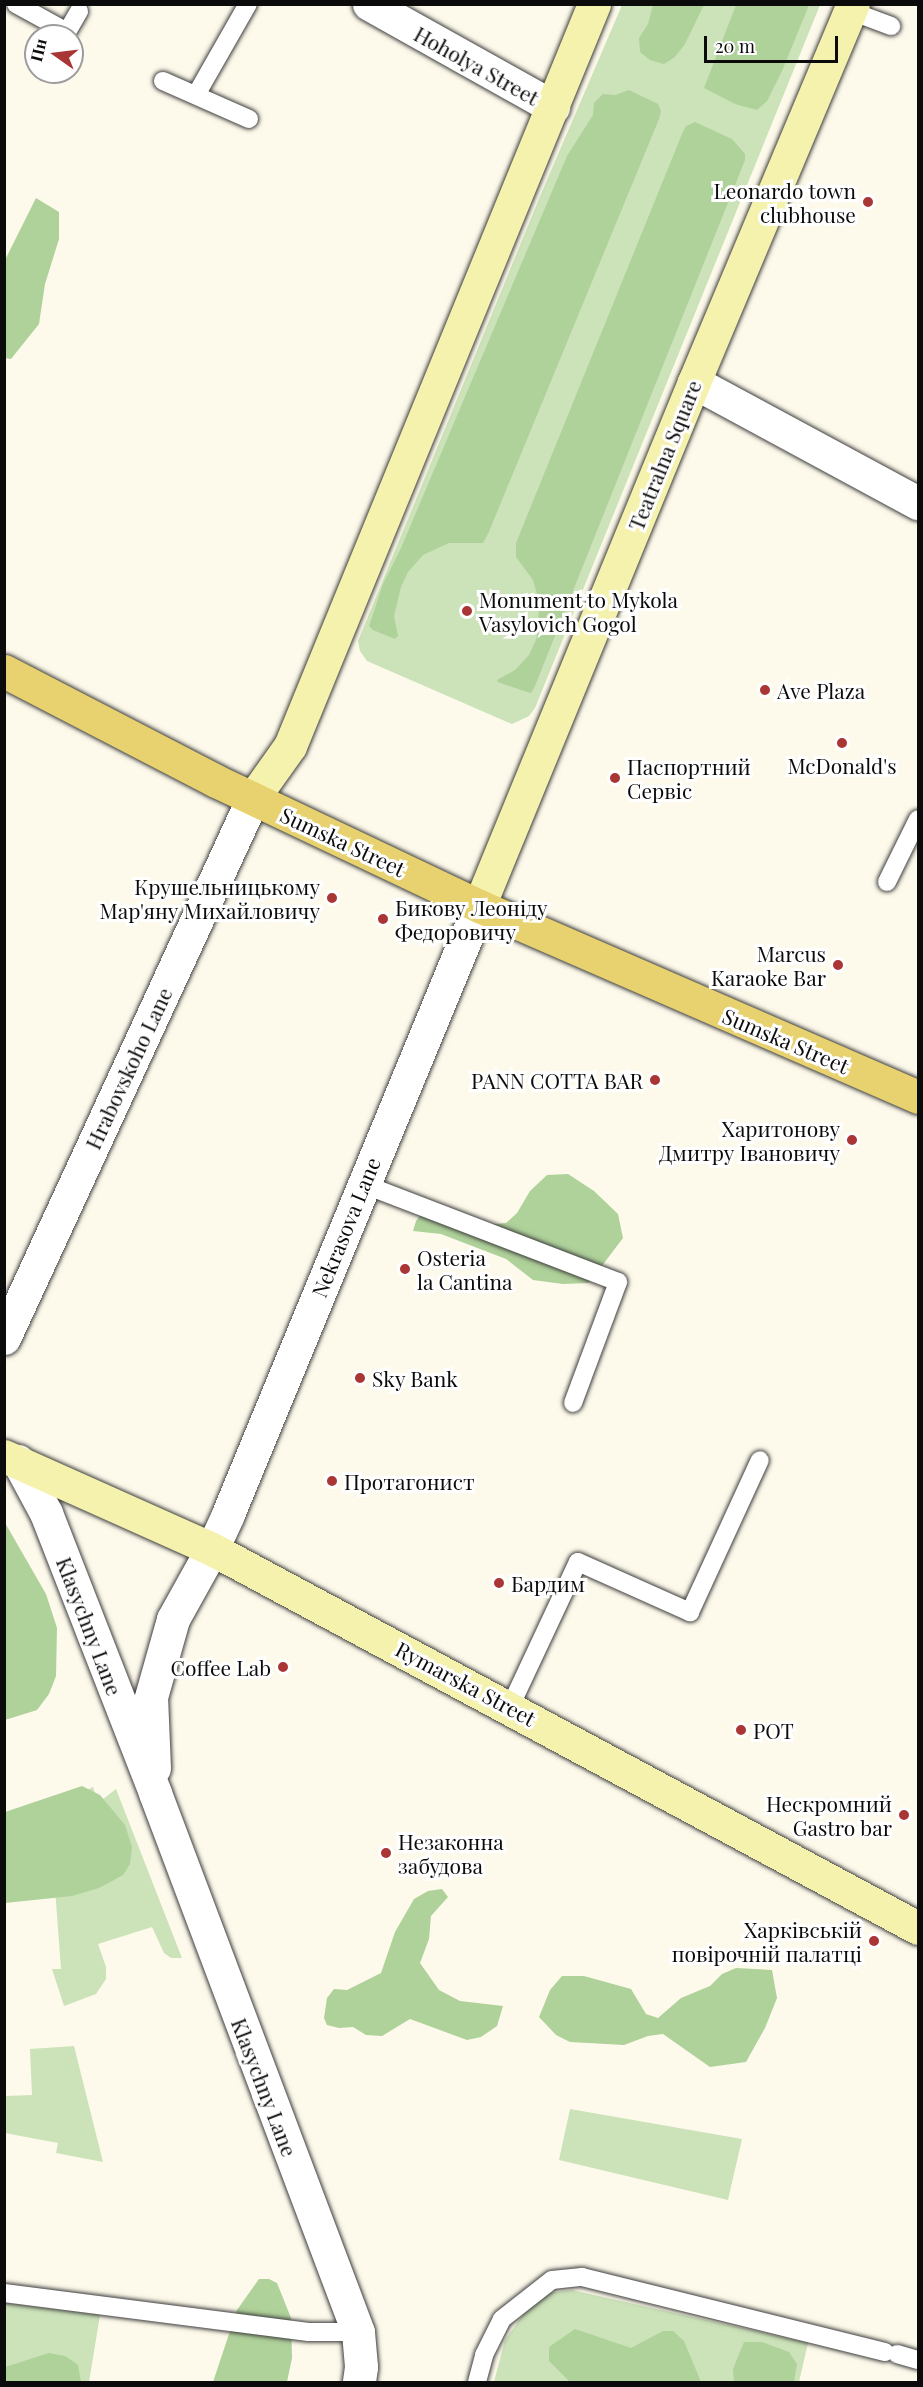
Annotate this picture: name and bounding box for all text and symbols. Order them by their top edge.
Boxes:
street label: Hoholya Street [410,20,544,110]
north arrow [24,24,84,84]
scale bar [707,24,840,62]
text: 20 m [715,34,755,58]
text: Пн [25,36,51,64]
place label: Leonardo town clubhouse [713,177,856,227]
marker: Leonardo town clubhouse [861,195,875,209]
street label: Teatralna Square [622,376,706,534]
place label: Monument to Mykola Vasylovich Gogol [479,586,679,636]
marker: Monument to Mykola Vasylovich Gogol [460,604,474,618]
place label: Ave Plaza [777,677,865,703]
marker: Ave Plaza [758,683,772,697]
marker: McDonald's [835,736,849,750]
place label: McDonald's [787,752,897,778]
place label: Паспортний Сервіс [627,753,751,803]
marker: Паспортний Сервіс [608,771,622,785]
street label: Sumska Street [277,801,409,881]
place label: Крушельницькому Мар'яну Михайловичу [100,873,320,923]
marker: Крушельницькому Мар'яну Михайловичу [325,891,339,905]
place label: Бикову Леоніду Федоровичу [395,894,548,944]
marker: Бикову Леоніду Федоровичу [376,912,390,926]
place label: Marcus Karaoke Bar [711,940,826,990]
marker: Marcus Karaoke Bar [831,958,845,972]
street label: Hrabovskoho Lane [79,983,177,1153]
street label: Sumska Street [719,1002,853,1078]
place label: PANN COTTA BAR [471,1067,643,1093]
marker: PANN COTTA BAR [648,1073,662,1087]
place label: Харитонову Дмитру Івановичу [659,1115,840,1165]
marker: Харитонову Дмитру Івановичу [845,1133,859,1147]
street label: Nekrasova Lane [305,1153,385,1301]
place label: Osteria la Cantina [417,1244,513,1294]
marker: Osteria la Cantina [398,1262,412,1276]
place label: Sky Bank [372,1365,458,1391]
marker: Sky Bank [353,1371,367,1385]
place label: Протагонист [344,1468,475,1494]
marker: Протагонист [325,1474,339,1488]
street label: Klasychny Lane [52,1553,128,1699]
place label: Бардим [511,1570,585,1596]
marker: Бардим [492,1576,506,1590]
street label: Rymarska Street [392,1635,540,1731]
place label: Coffee Lab [171,1654,271,1680]
marker: Coffee Lab [276,1660,290,1674]
place label: РОТ [753,1717,794,1743]
marker: РОТ [734,1723,748,1737]
place label: Нескромний Gastro bar [766,1790,892,1840]
marker: Нескромний Gastro bar [897,1808,911,1822]
place label: Незаконна забудова [398,1828,504,1878]
marker: Незаконна забудова [379,1846,393,1860]
place label: Харківській повірочній палатці [672,1916,862,1966]
marker: Харківській повірочній палатці [867,1934,881,1948]
street label: Klasychny Lane [227,2014,303,2160]

